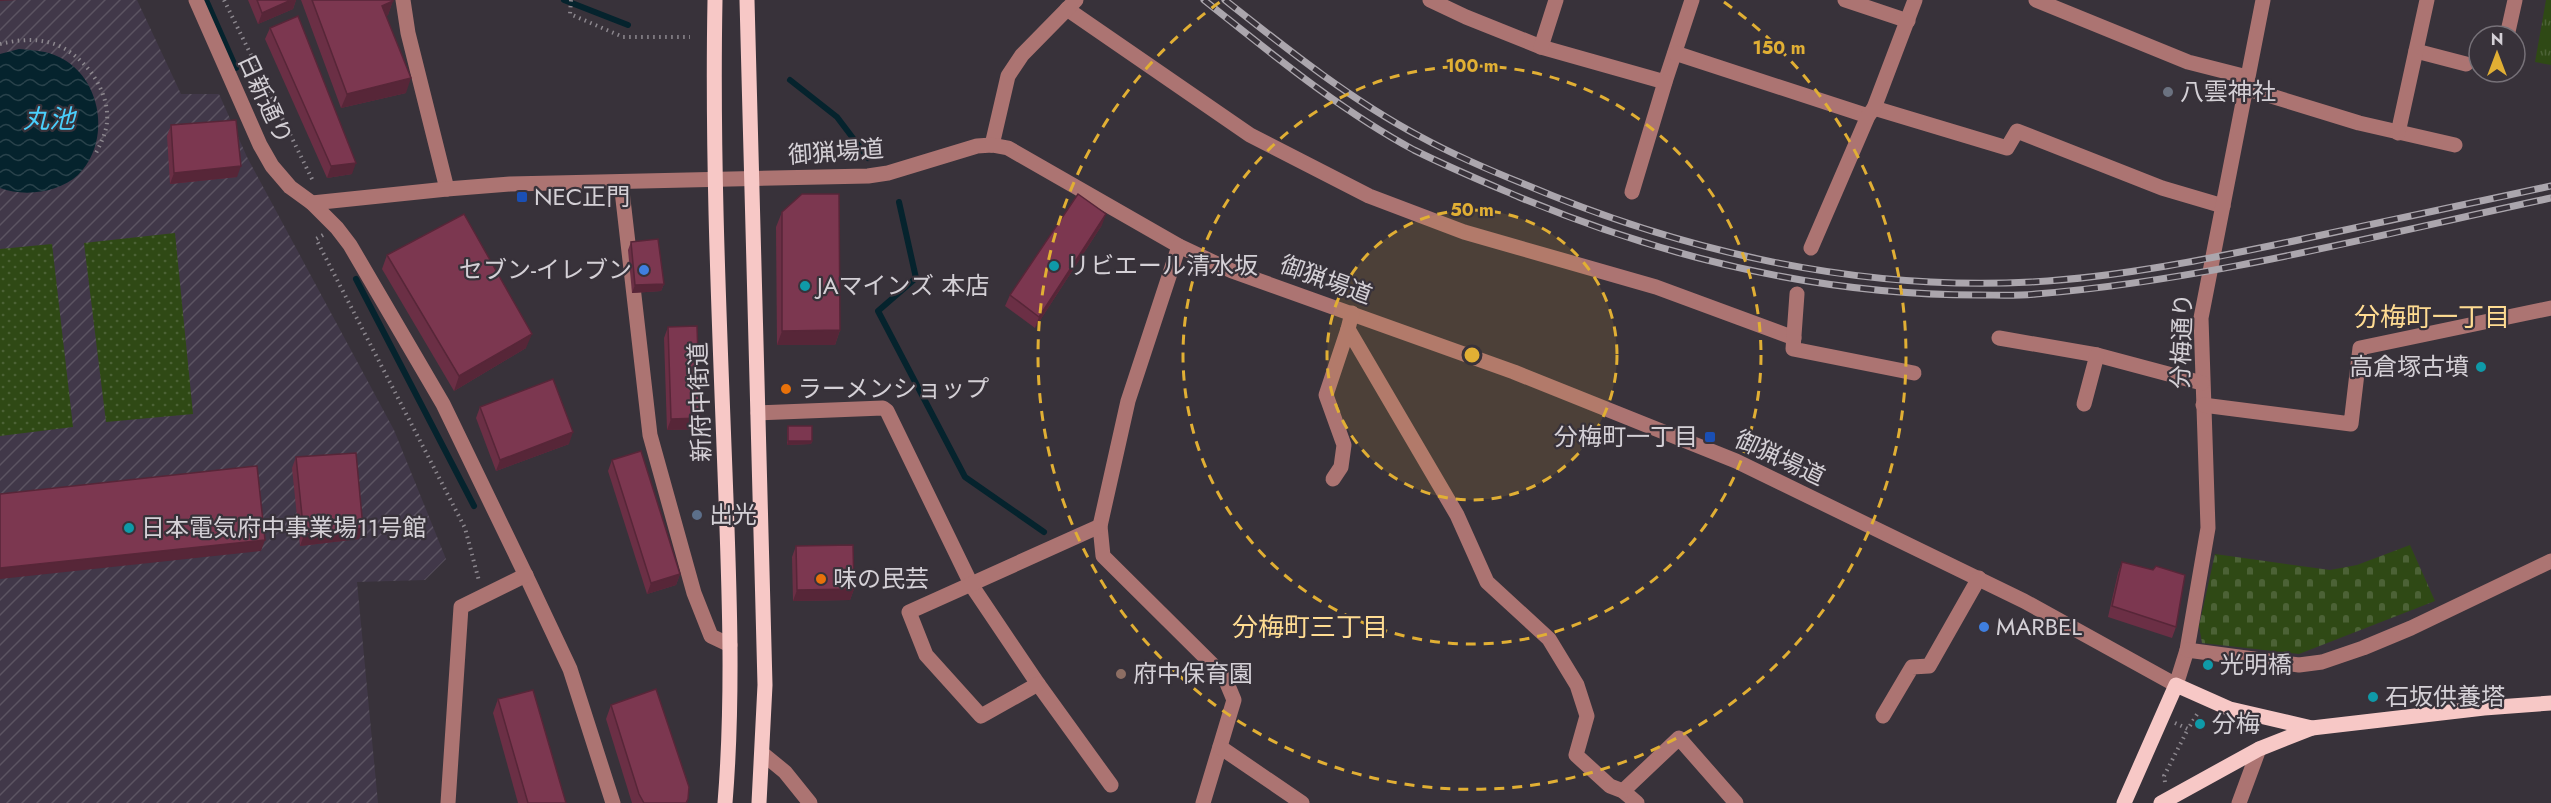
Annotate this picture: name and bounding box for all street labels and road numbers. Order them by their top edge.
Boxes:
street label: 日新通り [229,48,302,150]
street label: 御猟場道 [787,131,885,172]
street label: 御猟場道 [1275,247,1377,312]
street label: 分梅通り [2162,292,2201,390]
street label: 新府中街道 [680,341,719,463]
street label: 御猟場道 [1729,421,1831,494]

